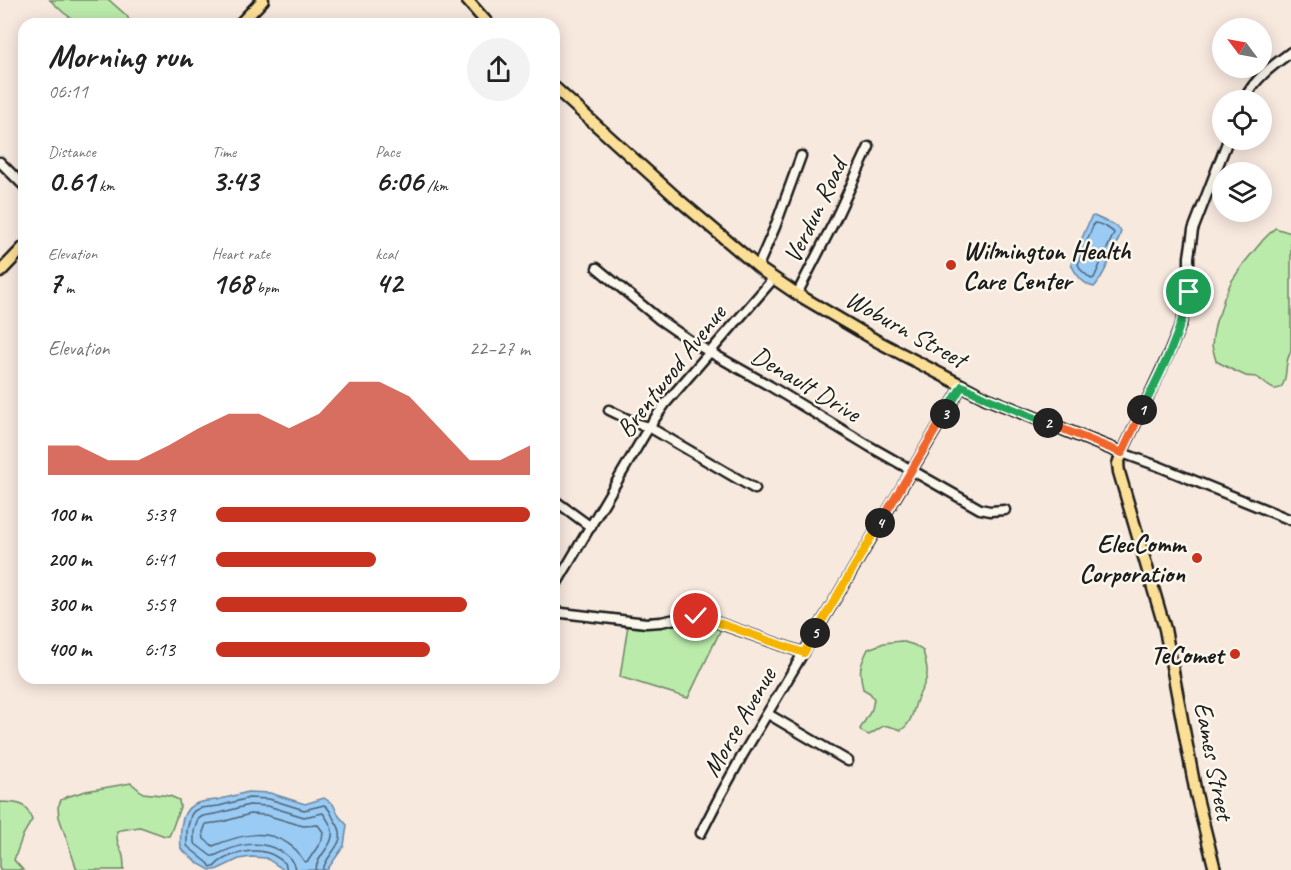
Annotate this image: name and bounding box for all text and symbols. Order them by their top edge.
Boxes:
north arrow [1212,18,1272,78]
map controls [1212,18,1272,222]
text: Morning run [48,35,192,77]
button: share [467,38,530,101]
text: 06:11 [48,79,88,104]
button: locate [1212,90,1272,150]
text: Distance [48,142,96,162]
text: Time [212,142,236,162]
text: Pace [375,142,400,162]
street label: Verdun Road [776,150,856,269]
text: 0.61 [48,162,95,200]
text: 3:43 [212,162,258,200]
text: 6:06 [375,162,423,200]
button: layers [1212,162,1272,222]
text: km [95,176,115,196]
text: /km [423,176,448,196]
place label: Wilmington Health Care Center [963,234,1131,297]
text: Elevation [48,244,97,264]
text: Heart rate [212,244,270,264]
text: kcal [375,244,396,264]
marker: Wilmington Health Care Center [944,258,958,272]
text: 7 [48,264,61,302]
text: 168 [212,264,253,302]
text: 42 [375,264,402,302]
pin [1163,266,1214,317]
icon: arrive [1172,275,1205,308]
text: m [61,278,74,298]
text: bpm [253,278,279,298]
street label: Woburn Street [840,282,975,377]
street label: Brentwood Avenue [609,297,734,444]
text: Elevation [48,336,110,361]
text: 22–27 m [469,336,530,361]
street label: Denault Drive [745,339,868,430]
pin: 1 [1127,395,1157,425]
pin: 3 [930,399,960,429]
text: 1 [1138,400,1146,420]
text: 3 [941,404,949,424]
pin: 2 [1033,408,1063,438]
text: 2 [1044,413,1052,433]
text: 100 m [48,502,91,527]
text: 5:39 [144,502,175,527]
pin: 4 [865,508,895,538]
text: 4 [876,513,884,533]
place label: ElecComm Corporation [1079,527,1187,590]
text: 200 m [48,547,91,572]
text: 6:41 [144,547,175,572]
marker: ElecComm Corporation [1190,551,1204,565]
pin [670,590,721,641]
text: 300 m [48,592,91,617]
text: 5:59 [144,592,175,617]
icon: check [679,599,712,632]
pin: 5 [800,618,830,648]
text: 5 [812,623,818,643]
text: 400 m [48,637,91,662]
text: 6:13 [144,637,175,662]
place label: TeComet [1150,638,1226,671]
marker: TeComet [1228,647,1242,661]
street label: Morse Avenue [695,660,784,782]
street label: Eames Street [1186,699,1242,825]

